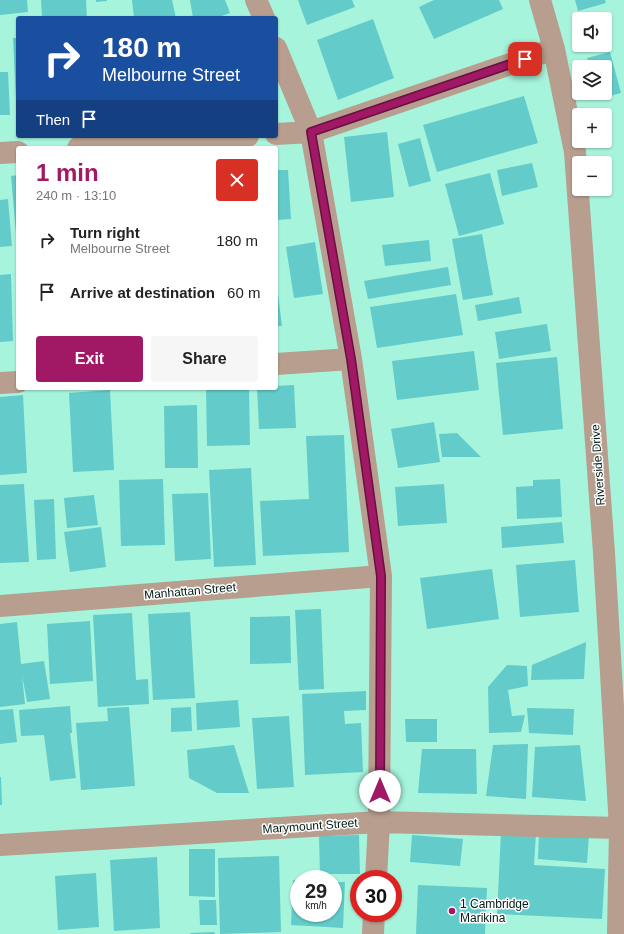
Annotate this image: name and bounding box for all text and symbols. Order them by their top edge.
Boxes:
map controls [572,12,612,196]
button: sound [572,12,612,52]
icon: right [36,32,88,84]
text: 180 m [102,32,181,63]
pin [508,42,542,76]
icon: arrive [514,48,536,70]
button: layers [572,60,612,100]
text: Melbourne Street [102,65,240,85]
icon: arrive [78,108,100,130]
button: + [572,108,612,148]
text: Then [36,111,70,128]
button: − [572,156,612,196]
text: 1 min [36,159,99,186]
button: close [216,159,258,201]
text: 240 m · 13:10 [36,188,116,203]
text: Turn right [70,224,140,241]
icon: right [36,229,58,251]
text: 180 m [216,232,258,249]
text: Melbourne Street [70,241,170,256]
icon: arrive [36,281,58,303]
text: Arrive at destination [70,284,215,301]
text: 60 m [227,284,260,301]
button: Exit [36,336,143,382]
button: Share [151,336,258,382]
street label: Riverside Drive [588,424,608,506]
street label: Manhattan Street [144,580,237,602]
position arrow [359,770,401,812]
street label: Marymount Street [262,816,359,836]
speed limit sign: 30 [350,870,402,922]
text: 29 [305,880,327,902]
place label: 1 Cambridge Marikina [460,897,529,925]
text: km/h [305,900,327,911]
marker: 1 Cambridge Marikina [447,906,457,916]

